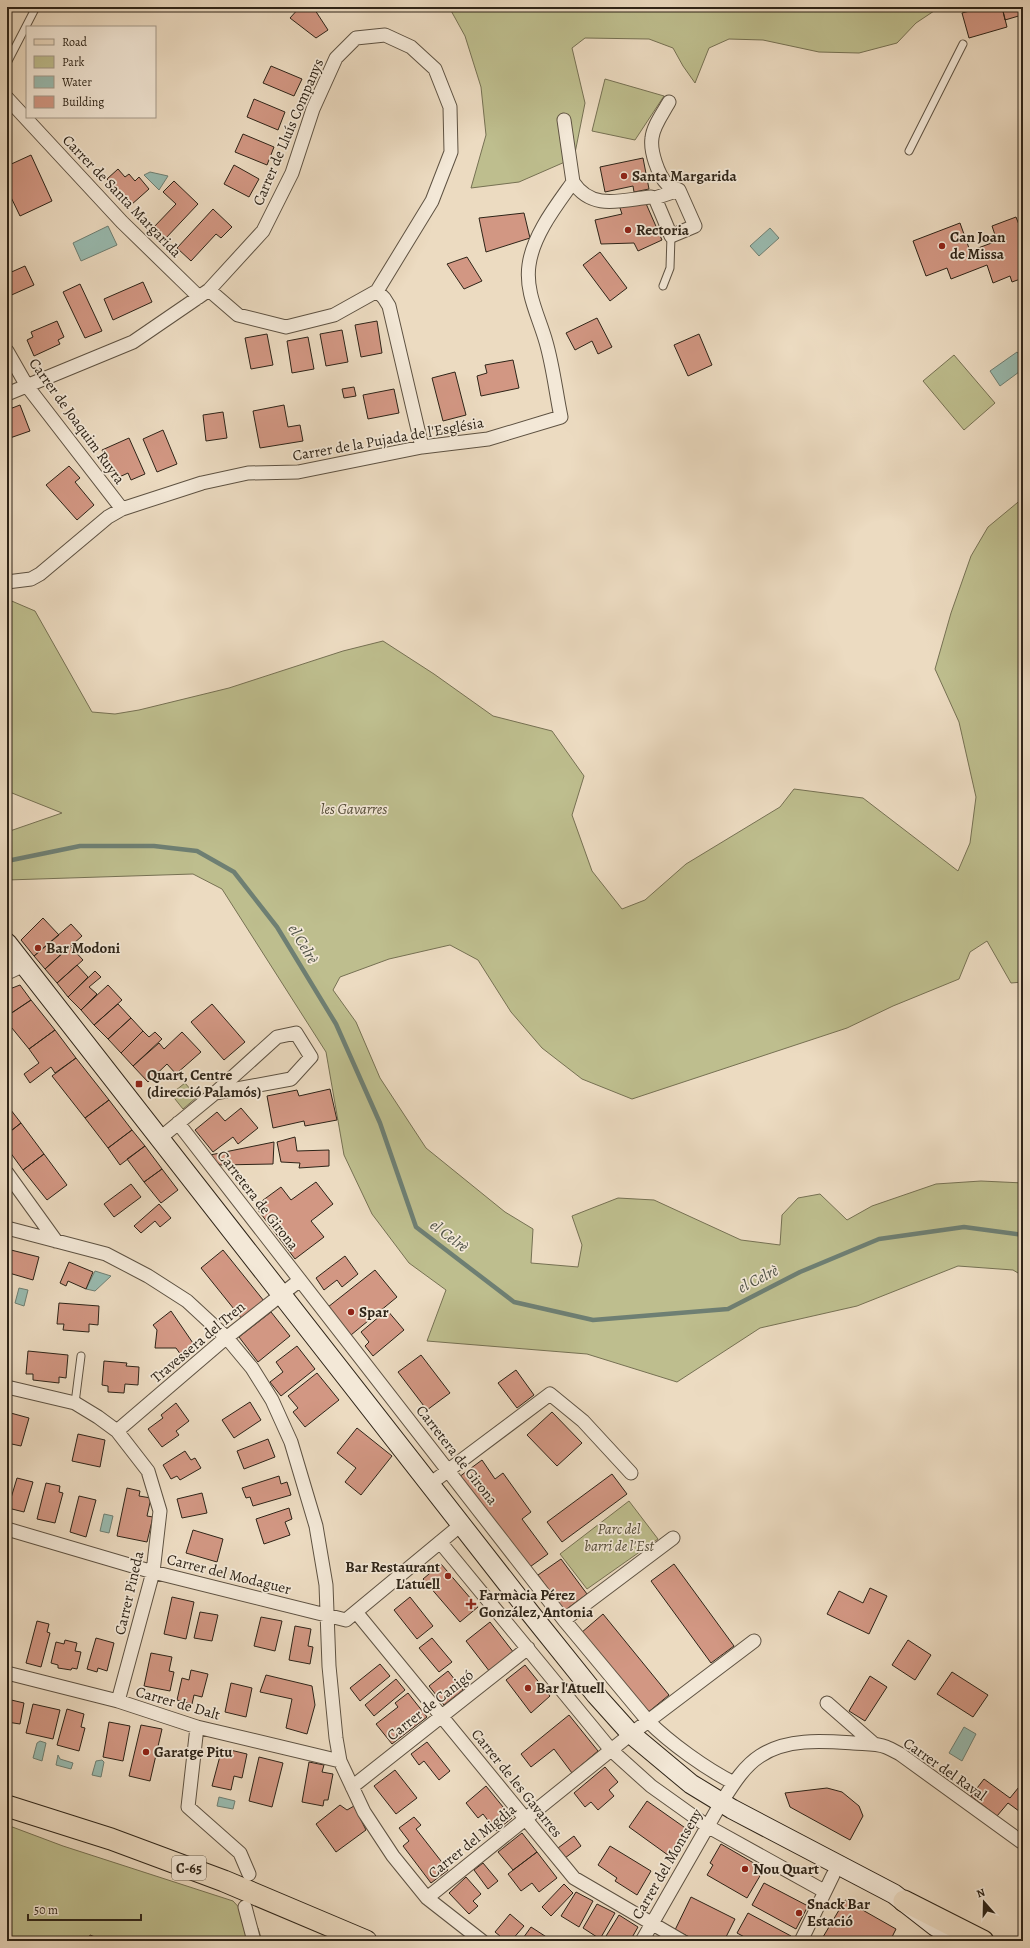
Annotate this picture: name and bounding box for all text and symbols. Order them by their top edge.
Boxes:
legend [26,26,156,118]
text: Road [62,34,88,50]
text: Park [62,54,85,70]
street label: Carrer de Lluís Companys [248,55,328,209]
text: Water [61,74,92,90]
text: Building [62,94,104,110]
street label: Carrer de Santa Margarida [58,130,186,262]
place label: Santa Margarida [632,166,738,186]
marker: Santa Margarida [619,171,629,181]
place label: Rectoria [636,220,690,240]
marker: Rectoria [623,225,633,235]
place label: Can Joan de Missa [950,227,1006,264]
marker: Can Joan de Missa [937,241,947,251]
street label: Carrer de Joaquim Ruyra [24,354,130,488]
street label: Carrer de la Pujada de l'Església [291,412,485,466]
park label: les Gavarres [321,799,387,819]
water label: el Celrè [283,920,324,968]
place label: Bar Modoni [46,938,121,958]
marker: Bar Modoni [33,943,43,953]
place label: Quart, Centre (direcció Palamós) [147,1065,261,1102]
marker: Quart, Centre (direcció Palamós) [134,1079,144,1089]
street label: Carretera de Girona [213,1146,303,1254]
water label: el Celrè [425,1214,473,1258]
water label: el Celrè [734,1259,782,1298]
street label: Travessera del Tren [147,1297,249,1387]
place label: Spar [359,1302,389,1322]
marker: Spar [346,1307,356,1317]
street label: Carretera de Girona [412,1401,502,1509]
park label: Parc del barri de l'Est [584,1519,655,1556]
street label: Carrer Pineda [110,1549,148,1637]
street label: Carrer del Modaguer [165,1549,294,1599]
place label: Bar Restaurant L'atuell [345,1557,440,1594]
marker: Bar Restaurant L'atuell [443,1571,453,1581]
place label: Farmàcia Pérez González, Antonia [479,1585,594,1622]
marker: Farmàcia Pérez González, Antonia [466,1599,476,1609]
street label: Carrer de Canigó [383,1665,477,1745]
place label: Bar l'Atuell [536,1678,605,1698]
street label: Carrer de Dalt [133,1681,223,1725]
marker: Bar l'Atuell [523,1683,533,1693]
street label: Carrer de les Gavarres [467,1724,567,1842]
street label: Carrer del Raval [899,1733,991,1805]
place label: Garatge Pitu [154,1742,233,1762]
marker: Garatge Pitu [141,1747,151,1757]
street label: Carrer del Migdia [424,1799,520,1883]
street label: Carrer del Montseny [627,1805,707,1923]
road number: C-65 [172,1856,206,1880]
place label: Nou Quart [753,1859,819,1879]
marker: Nou Quart [740,1864,750,1874]
north arrow [964,1882,1004,1922]
text: N [974,1885,987,1901]
place label: Snack Bar Estació [807,1894,870,1931]
scale bar [28,1896,141,1922]
text: 50 m [34,1902,58,1918]
marker: Snack Bar Estació [794,1908,804,1918]

